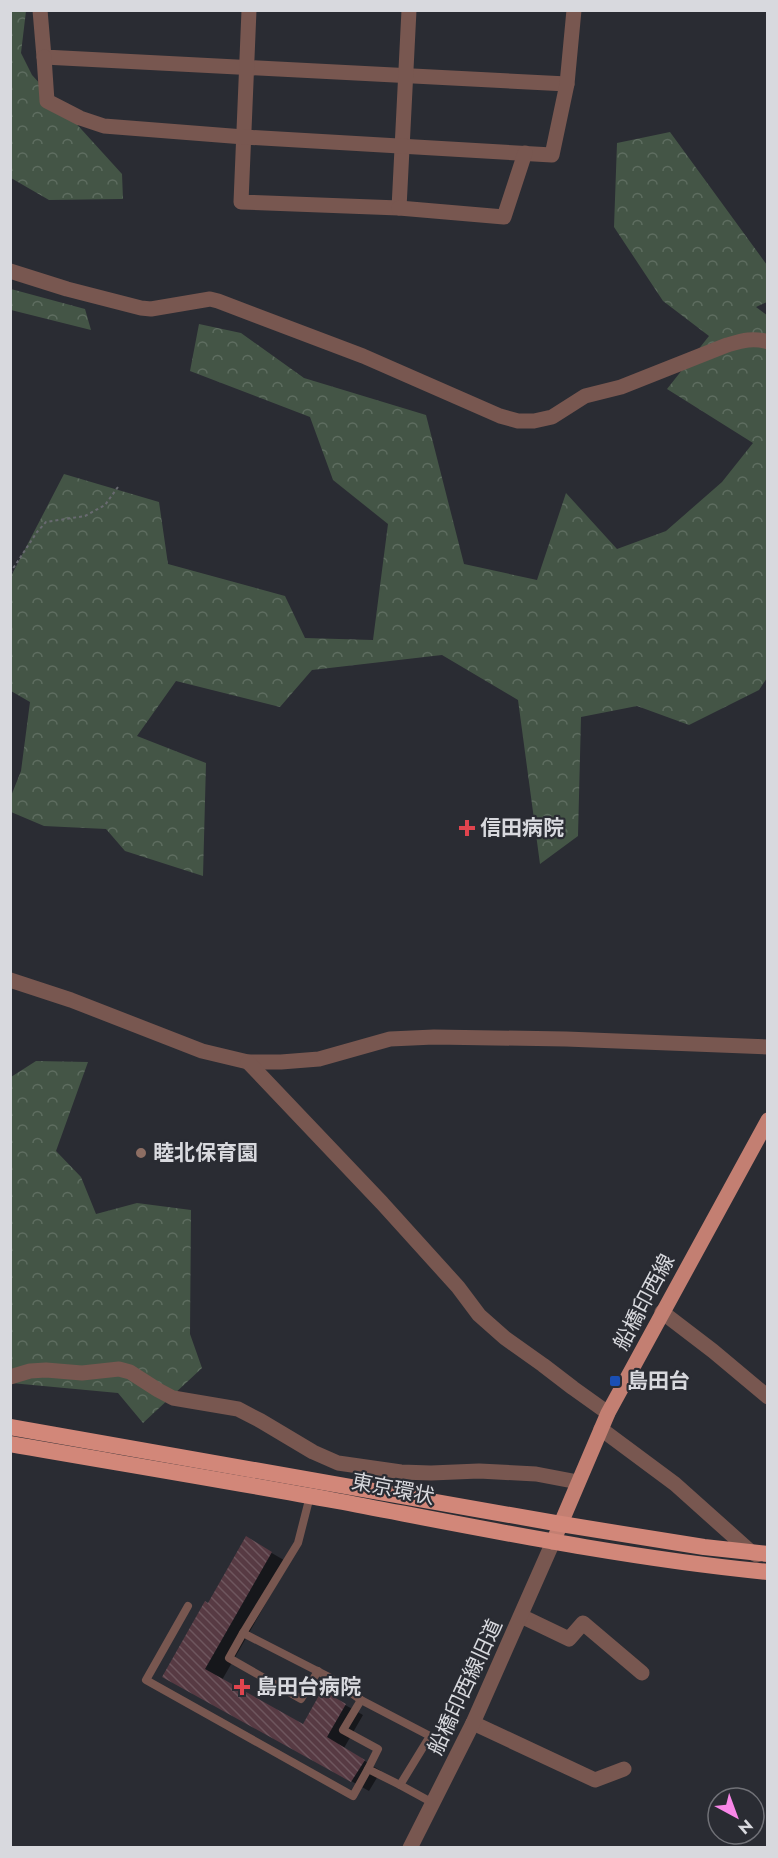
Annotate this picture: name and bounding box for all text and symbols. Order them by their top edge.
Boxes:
place label: 信田病院 [480,813,564,843]
marker: 信田病院 [458,819,476,837]
place label: 睦北保育園 [153,1138,258,1168]
marker: 睦北保育園 [134,1146,148,1160]
street label: 船橋印西線 [606,1249,682,1355]
place label: 島田台 [627,1366,690,1396]
marker: 島田台 [608,1374,622,1388]
street label: 東京環状 [349,1466,437,1512]
street label: 船橋印西線旧道 [420,1614,510,1760]
place label: 島田台病院 [256,1672,361,1702]
marker: 島田台病院 [233,1678,251,1696]
north arrow [706,1786,766,1846]
text: N [733,1814,758,1840]

